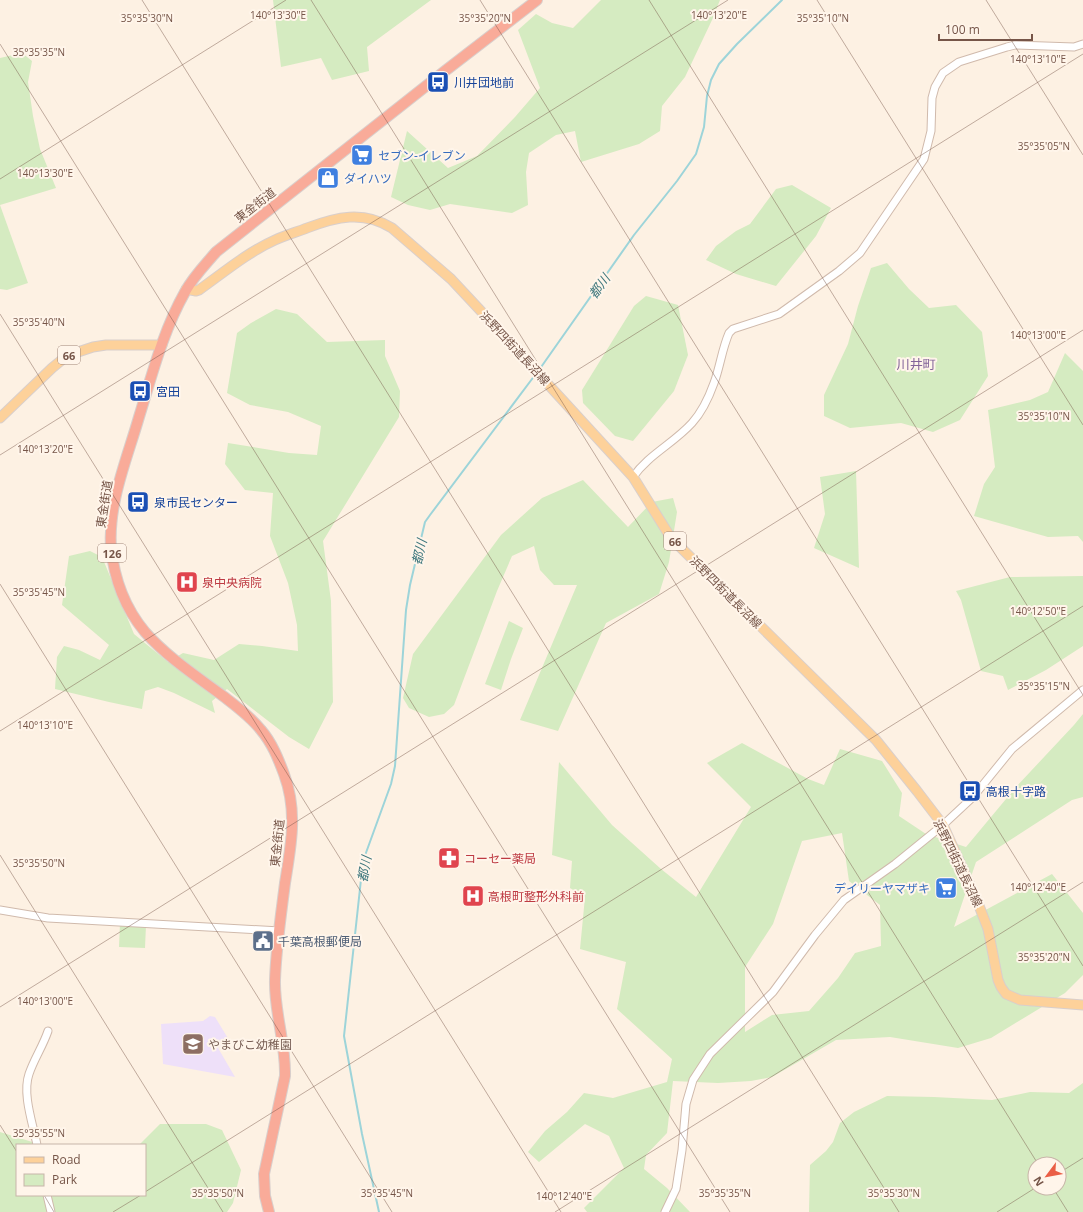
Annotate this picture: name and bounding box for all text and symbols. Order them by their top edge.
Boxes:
text: 140°13'30"E [250,8,306,22]
text: 140°13'20"E [691,8,747,22]
text: 35°35'30"N [121,11,173,25]
text: 35°35'20"N [459,11,511,25]
text: 35°35'10"N [797,11,849,25]
scale bar [939,16,1032,42]
text: 100 m [945,21,980,38]
text: 35°35'35"N [13,45,65,59]
text: 140°13'10"E [1010,52,1066,66]
bus stop icon: 川井団地前 [425,69,451,95]
place label: 川井団地前 [454,74,514,91]
text: 35°35'05"N [1018,139,1070,153]
supermarket icon: セブン-イレブン [349,142,375,168]
place label: セブン-イレブン [378,147,466,164]
shop icon: ダイハツ [315,165,341,191]
text: 140°13'30"E [17,166,73,180]
place label: ダイハツ [344,170,392,187]
street label: 東金街道 [231,184,279,226]
water label: 都川 [584,269,615,302]
street label: 浜野四街道長沼線 [476,307,554,389]
text: 35°35'40"N [13,315,65,329]
text: 140°13'00"E [1010,328,1066,342]
road number: 66 [58,346,80,364]
district label: 川井町 [896,355,936,373]
bus stop icon: 宮田 [127,378,153,404]
place label: 宮田 [156,383,180,400]
text: 35°35'10"N [1018,409,1070,423]
text: 140°13'20"E [17,442,73,456]
street label: 東金街道 [92,479,116,529]
bus stop icon: 泉市民センター [125,489,151,515]
place label: 泉市民センター [154,494,238,511]
road number: 66 [664,532,686,550]
water label: 都川 [407,535,431,567]
road number: 126 [98,544,126,562]
street label: 浜野四街道長沼線 [686,552,766,632]
hospital icon: 泉中央病院 [174,569,200,595]
place label: 泉中央病院 [202,574,262,591]
text: 35°35'45"N [13,585,65,599]
text: 140°12'50"E [1010,604,1066,618]
text: 35°35'15"N [1018,679,1070,693]
text: 140°13'10"E [17,718,73,732]
bus stop icon: 高根十字路 [957,778,983,804]
place label: 高根十字路 [986,783,1046,800]
street label: 浜野四街道長沼線 [929,816,987,910]
street label: 東金街道 [266,818,288,868]
pharmacy icon: コーセー薬局 [436,845,462,871]
place label: コーセー薬局 [464,850,536,867]
water label: 都川 [353,853,375,883]
text: 35°35'50"N [13,856,65,870]
supermarket icon: デイリーヤマザキ [933,875,959,901]
place label: デイリーヤマザキ [834,880,930,897]
text: 140°12'40"E [1010,880,1066,894]
hospital icon: 高根町整形外科前 [460,883,486,909]
place label: 高根町整形外科前 [488,888,584,905]
public building icon: 千葉高根郵便局 [250,928,276,954]
place label: 千葉高根郵便局 [278,933,362,950]
text: 35°35'20"N [1018,950,1070,964]
text: 140°13'00"E [17,994,73,1008]
school or university icon: やまびこ幼稚園 [180,1031,206,1057]
place label: やまびこ幼稚園 [208,1036,292,1053]
text: 35°35'55"N [13,1126,65,1140]
legend [16,1144,146,1196]
text: Road [52,1151,81,1168]
north arrow [1027,1156,1067,1196]
text: Park [52,1171,78,1188]
text: N [1029,1174,1047,1189]
text: 35°35'50"N [192,1186,244,1200]
text: 35°35'45"N [361,1186,413,1200]
text: 35°35'35"N [699,1186,751,1200]
text: 35°35'30"N [868,1186,920,1200]
text: 140°12'40"E [536,1189,592,1203]

